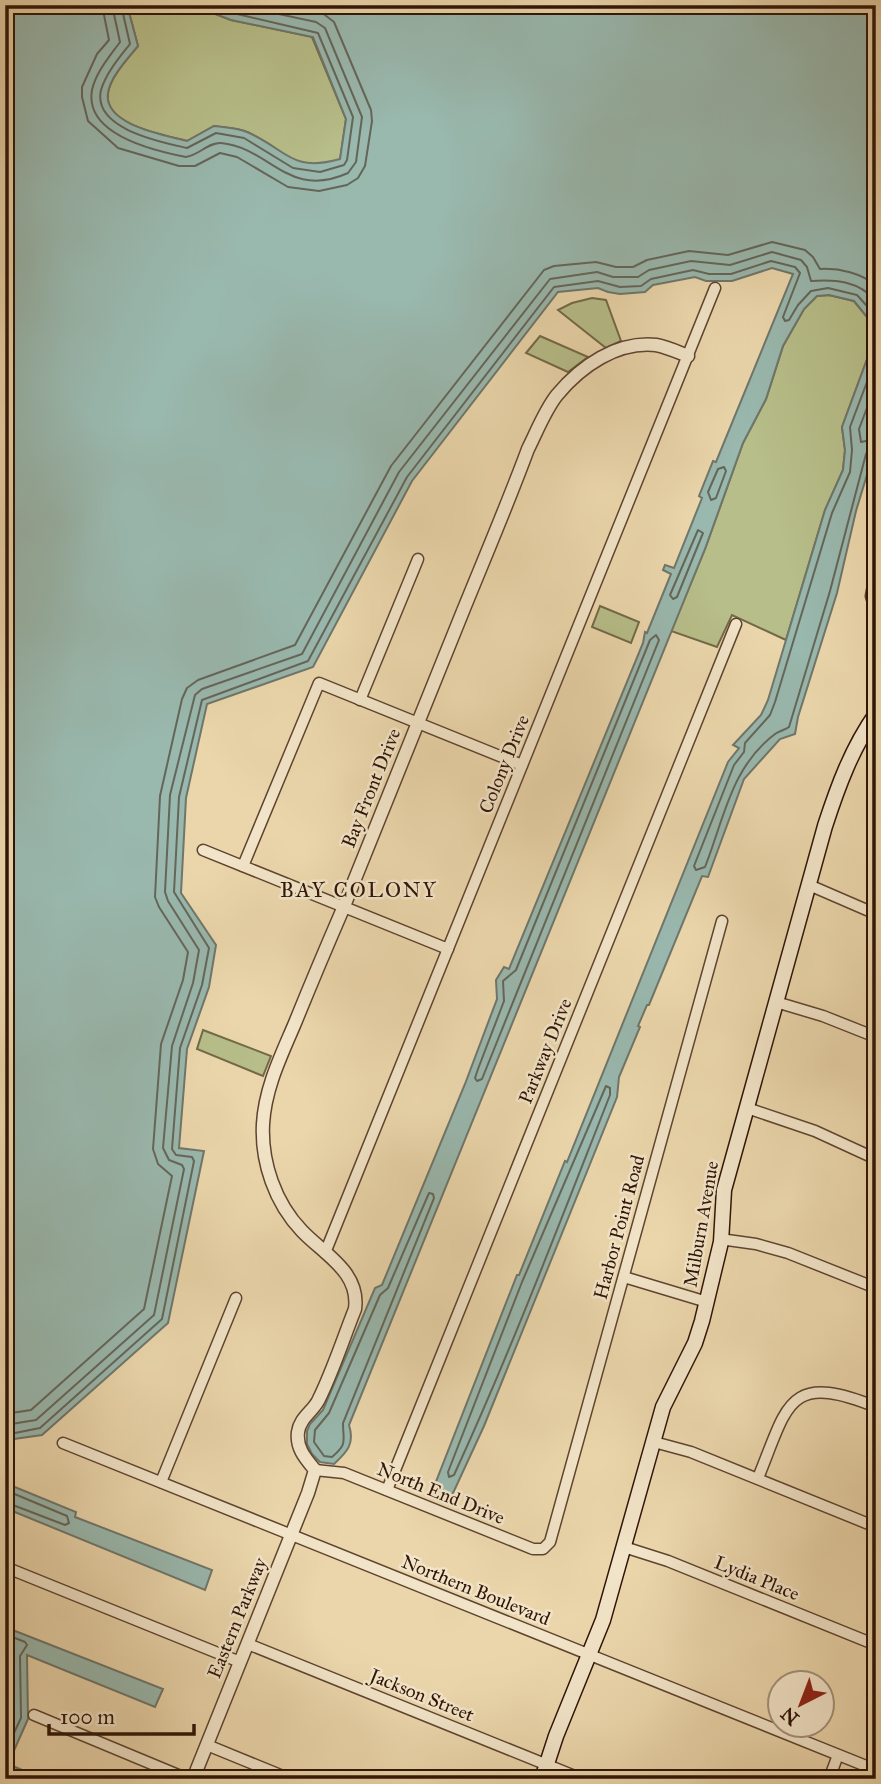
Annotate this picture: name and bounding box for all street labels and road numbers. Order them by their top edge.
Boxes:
street label: Colony Drive [474,711,534,817]
street label: Bay Front Drive [337,725,405,851]
street label: Parkway Drive [513,995,577,1107]
street label: Harbor Point Road [589,1152,649,1302]
street label: Milburn Avenue [679,1159,723,1289]
street label: North End Drive [374,1457,508,1529]
street label: Northern Boulevard [398,1550,554,1630]
street label: Lydia Place [711,1551,803,1605]
street label: Eastern Parkway [202,1553,272,1682]
street label: Jackson Street [364,1663,478,1727]

